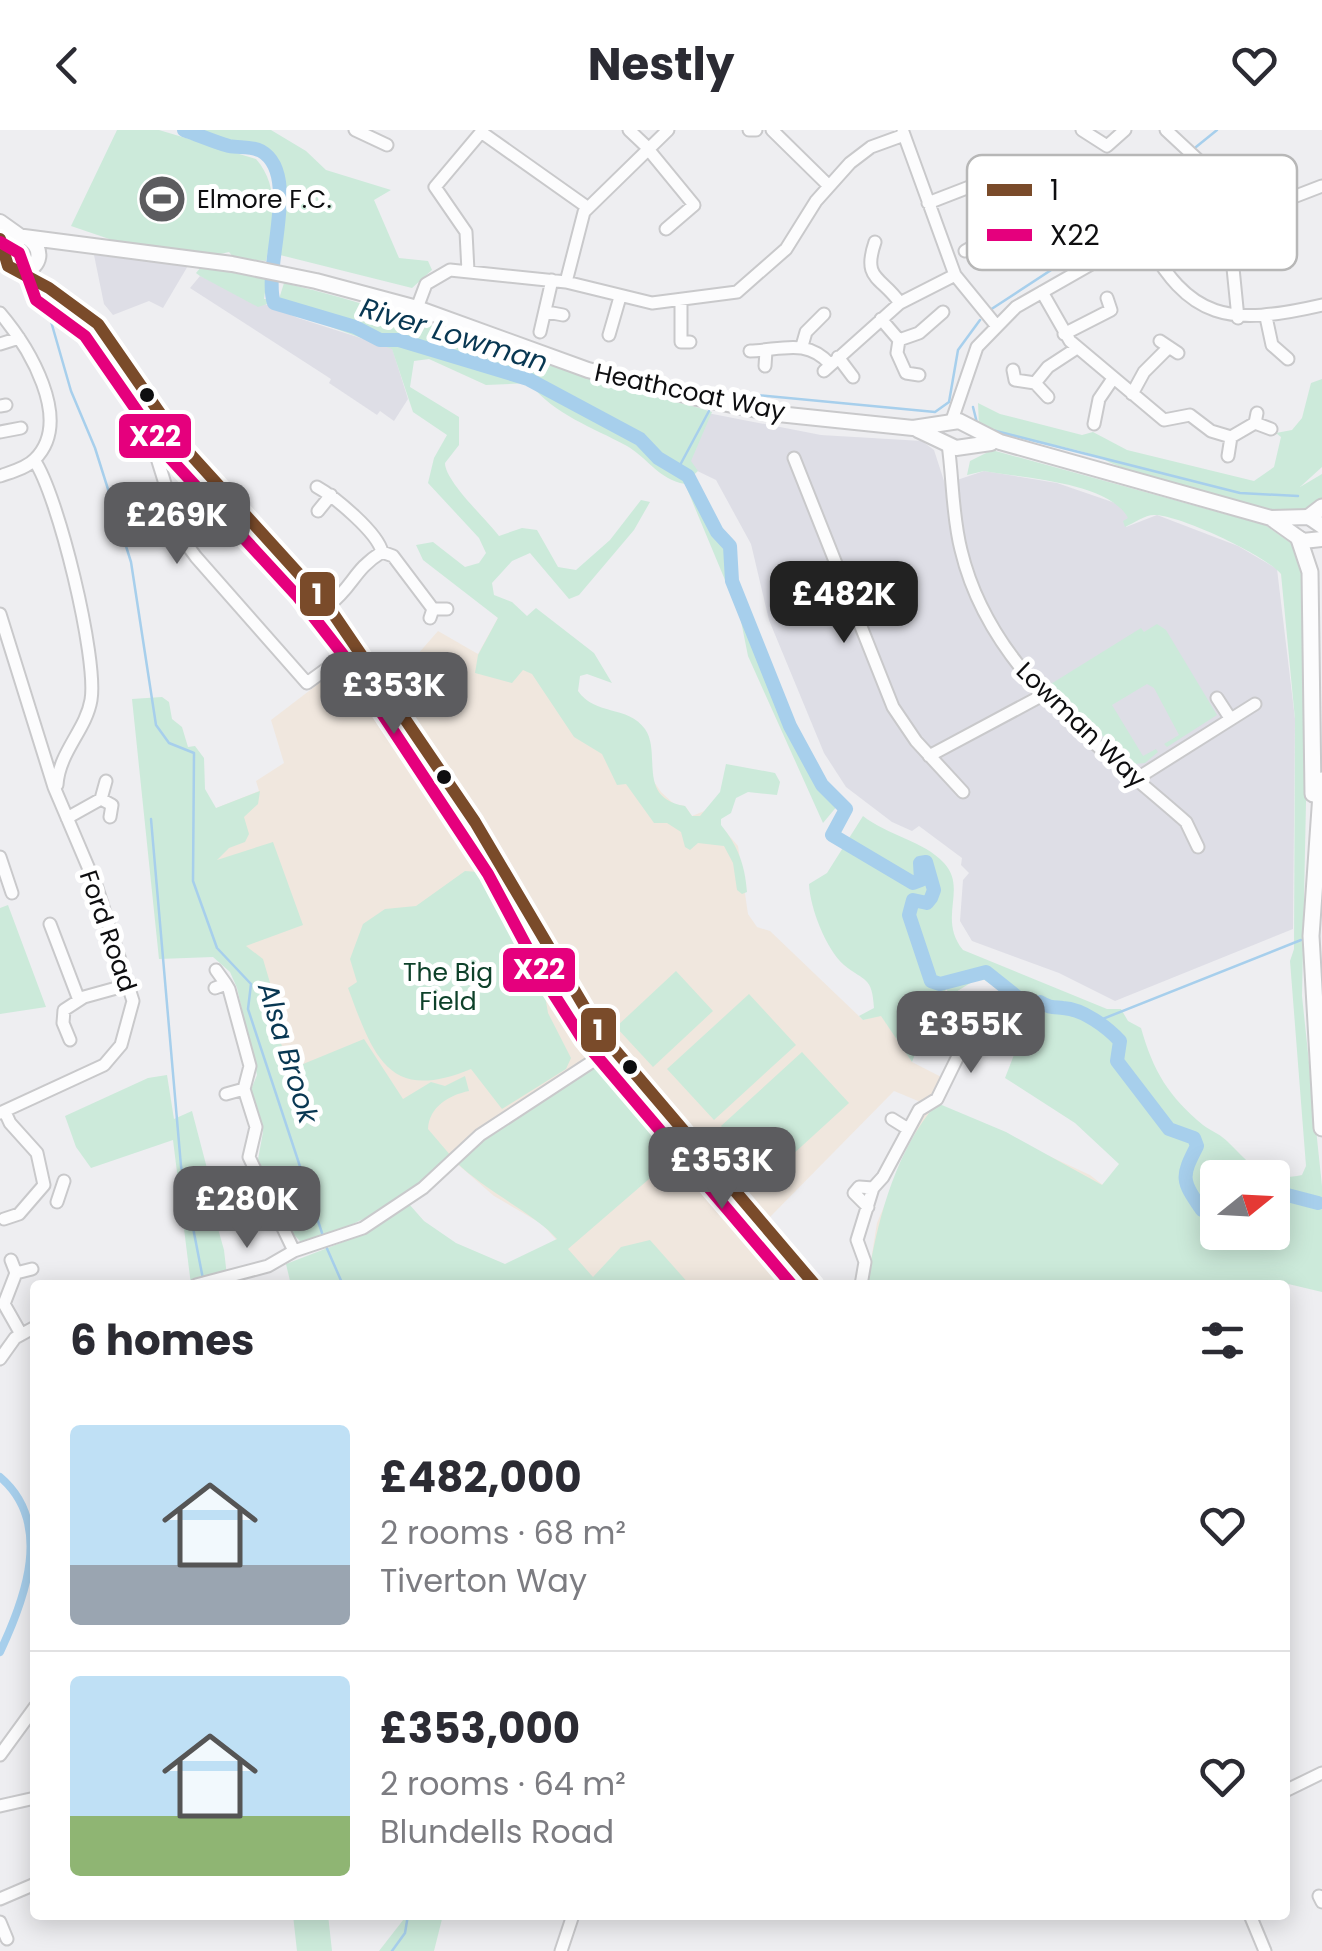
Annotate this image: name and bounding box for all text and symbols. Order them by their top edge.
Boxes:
text: Nestly [588,33,734,96]
icon: back [40,38,95,93]
icon: heart [1227,38,1282,93]
legend [967,155,1297,270]
text: 1 [1050,171,1059,210]
sports icon: Elmore F.C. [136,173,188,225]
place label: Elmore F.C. [197,182,332,217]
text: X22 [1050,216,1100,255]
water label: River Lowman [355,288,553,382]
street label: Heathcoat Way [591,355,789,429]
unlabelled marker [137,385,157,405]
line badge: X22 [117,412,193,460]
text: X22 [129,417,181,456]
pin: £269K [107,482,247,567]
text: £269K [126,492,228,537]
pin: £482K [774,561,914,646]
line badge: 1 [298,570,337,618]
text: £482K [792,571,896,616]
text: 1 [312,575,322,614]
pin: £353K [324,652,464,737]
street label: Lowman Way [1008,654,1154,796]
text: £353K [342,662,446,707]
unlabelled marker [434,767,454,787]
street label: Ford Road [71,865,145,997]
line badge: X22 [501,946,577,994]
text: X22 [513,950,565,989]
park label: The Big Field [403,955,493,1019]
water label: Alsa Brook [248,977,328,1130]
pin: £355K [901,991,1041,1076]
text: £355K [919,1001,1023,1046]
line badge: 1 [579,1006,618,1054]
text: 1 [593,1011,603,1050]
unlabelled marker [620,1057,640,1077]
pin: £353K [652,1127,792,1212]
text: £353K [670,1137,774,1182]
north arrow [1200,1160,1290,1250]
map controls [1200,1160,1290,1250]
pin: £280K [177,1166,317,1251]
text: £280K [195,1176,299,1221]
text: 6 homes [70,1311,255,1370]
icon: filters [1195,1313,1250,1368]
text: £482,000 [380,1448,582,1507]
icon: home [150,1465,270,1585]
icon: heart [1195,1498,1250,1553]
text: 2 rooms · 68 m² [380,1510,626,1555]
text: Tiverton Way [380,1558,587,1603]
text: £353,000 [380,1699,580,1758]
icon: home [150,1716,270,1836]
icon: heart [1195,1749,1250,1804]
text: 2 rooms · 64 m² [380,1761,626,1806]
text: Blundells Road [380,1809,614,1854]

